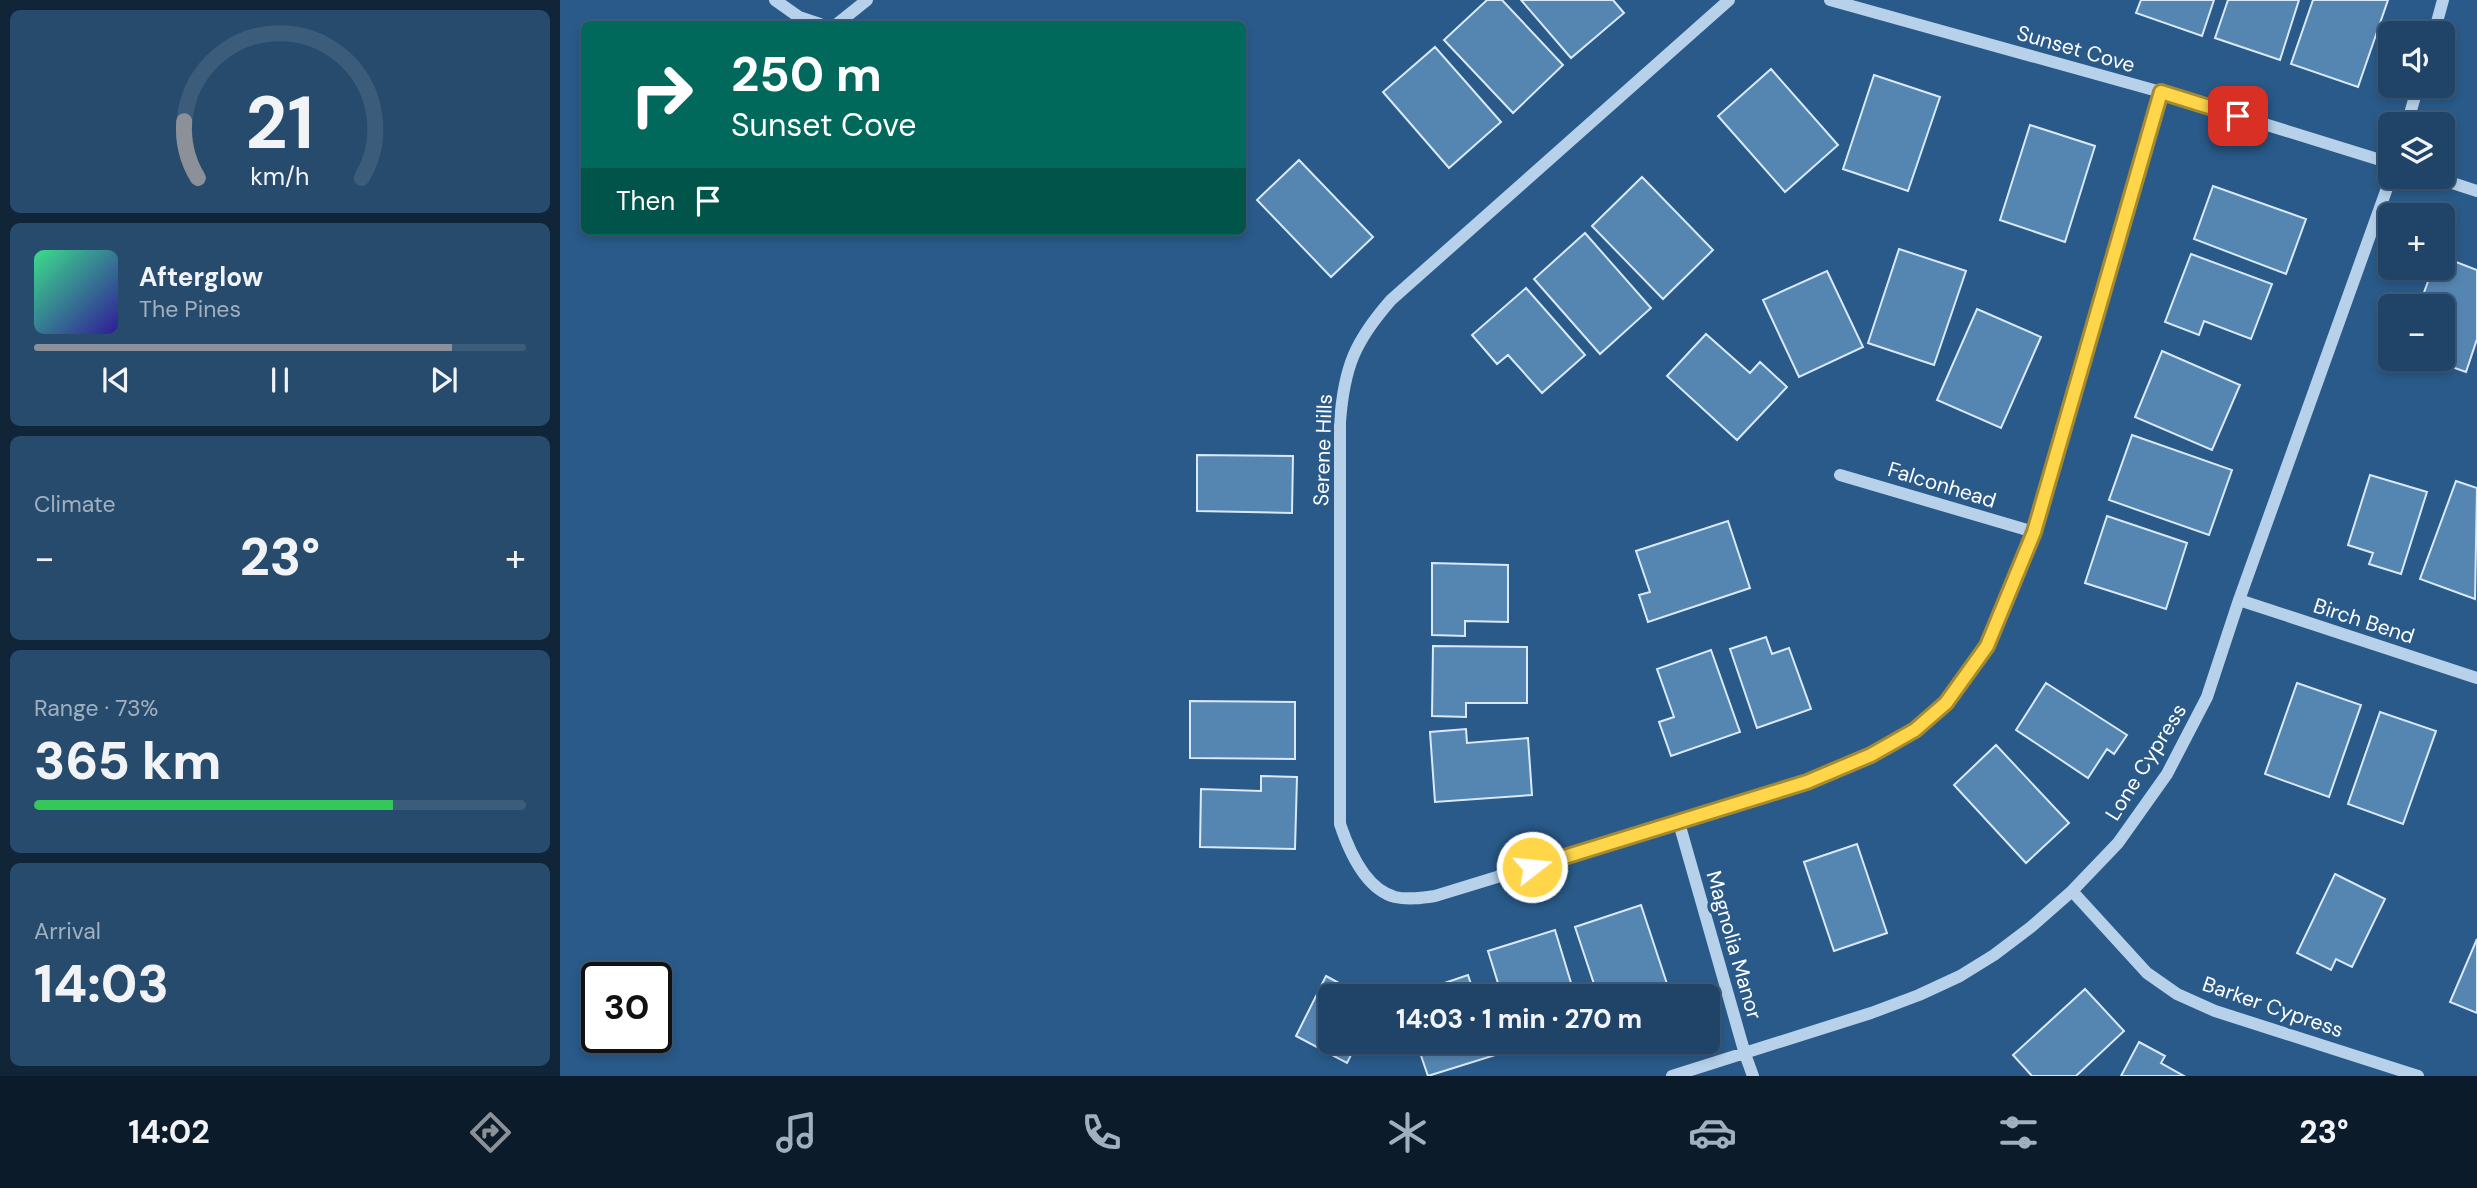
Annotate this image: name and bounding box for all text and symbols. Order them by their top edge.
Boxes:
street label: Sunset Cove [2014,19,2138,79]
map controls [2378,21,2455,371]
button: sound [2378,21,2455,98]
text: 250 m [731,42,882,106]
icon: right [616,49,707,140]
text: 21 [246,76,314,171]
pin [2208,86,2268,146]
icon: arrive [2219,97,2257,135]
text: Sunset Cove [731,104,916,146]
button: layers [2378,112,2455,189]
text: km/h [250,159,310,192]
icon: arrive [689,182,727,220]
text: Then [616,184,675,218]
button: + [2378,203,2455,280]
text: Afterglow [139,260,263,294]
text: The Pines [139,294,241,324]
button: − [2378,294,2455,371]
icon: previous [97,361,135,399]
icon: pause [261,361,299,399]
icon: next [425,361,463,399]
street label: Serene Hills [1307,393,1339,507]
street label: Falconhead [1884,455,2000,515]
text: Climate [34,489,116,519]
text: 23° [240,523,320,591]
text: − [34,533,55,583]
text: + [505,533,526,583]
street label: Birch Bend [2310,592,2418,650]
text: Range · 73% [34,693,158,723]
street label: Lone Cypress [2099,698,2193,826]
text: 365 km [34,727,222,795]
position arrow [1495,830,1569,904]
street label: Magnolia Manor [1699,867,1769,1023]
text: Arrival [34,916,101,946]
text: 14:03 [34,950,169,1018]
speed limit sign: 30 [581,962,672,1053]
street label: Barker Cypress [2199,970,2347,1044]
text: 14:03 · 1 min · 270 m [1396,1002,1642,1036]
icon: directions [466,1108,515,1157]
icon: music [772,1108,821,1157]
icon: phone [1077,1108,1126,1157]
icon: climate [1383,1108,1432,1157]
icon: car [1688,1108,1737,1157]
icon: filters [1994,1108,2043,1157]
text: 14:02 [128,1111,210,1153]
text: 23° [2299,1111,2349,1153]

